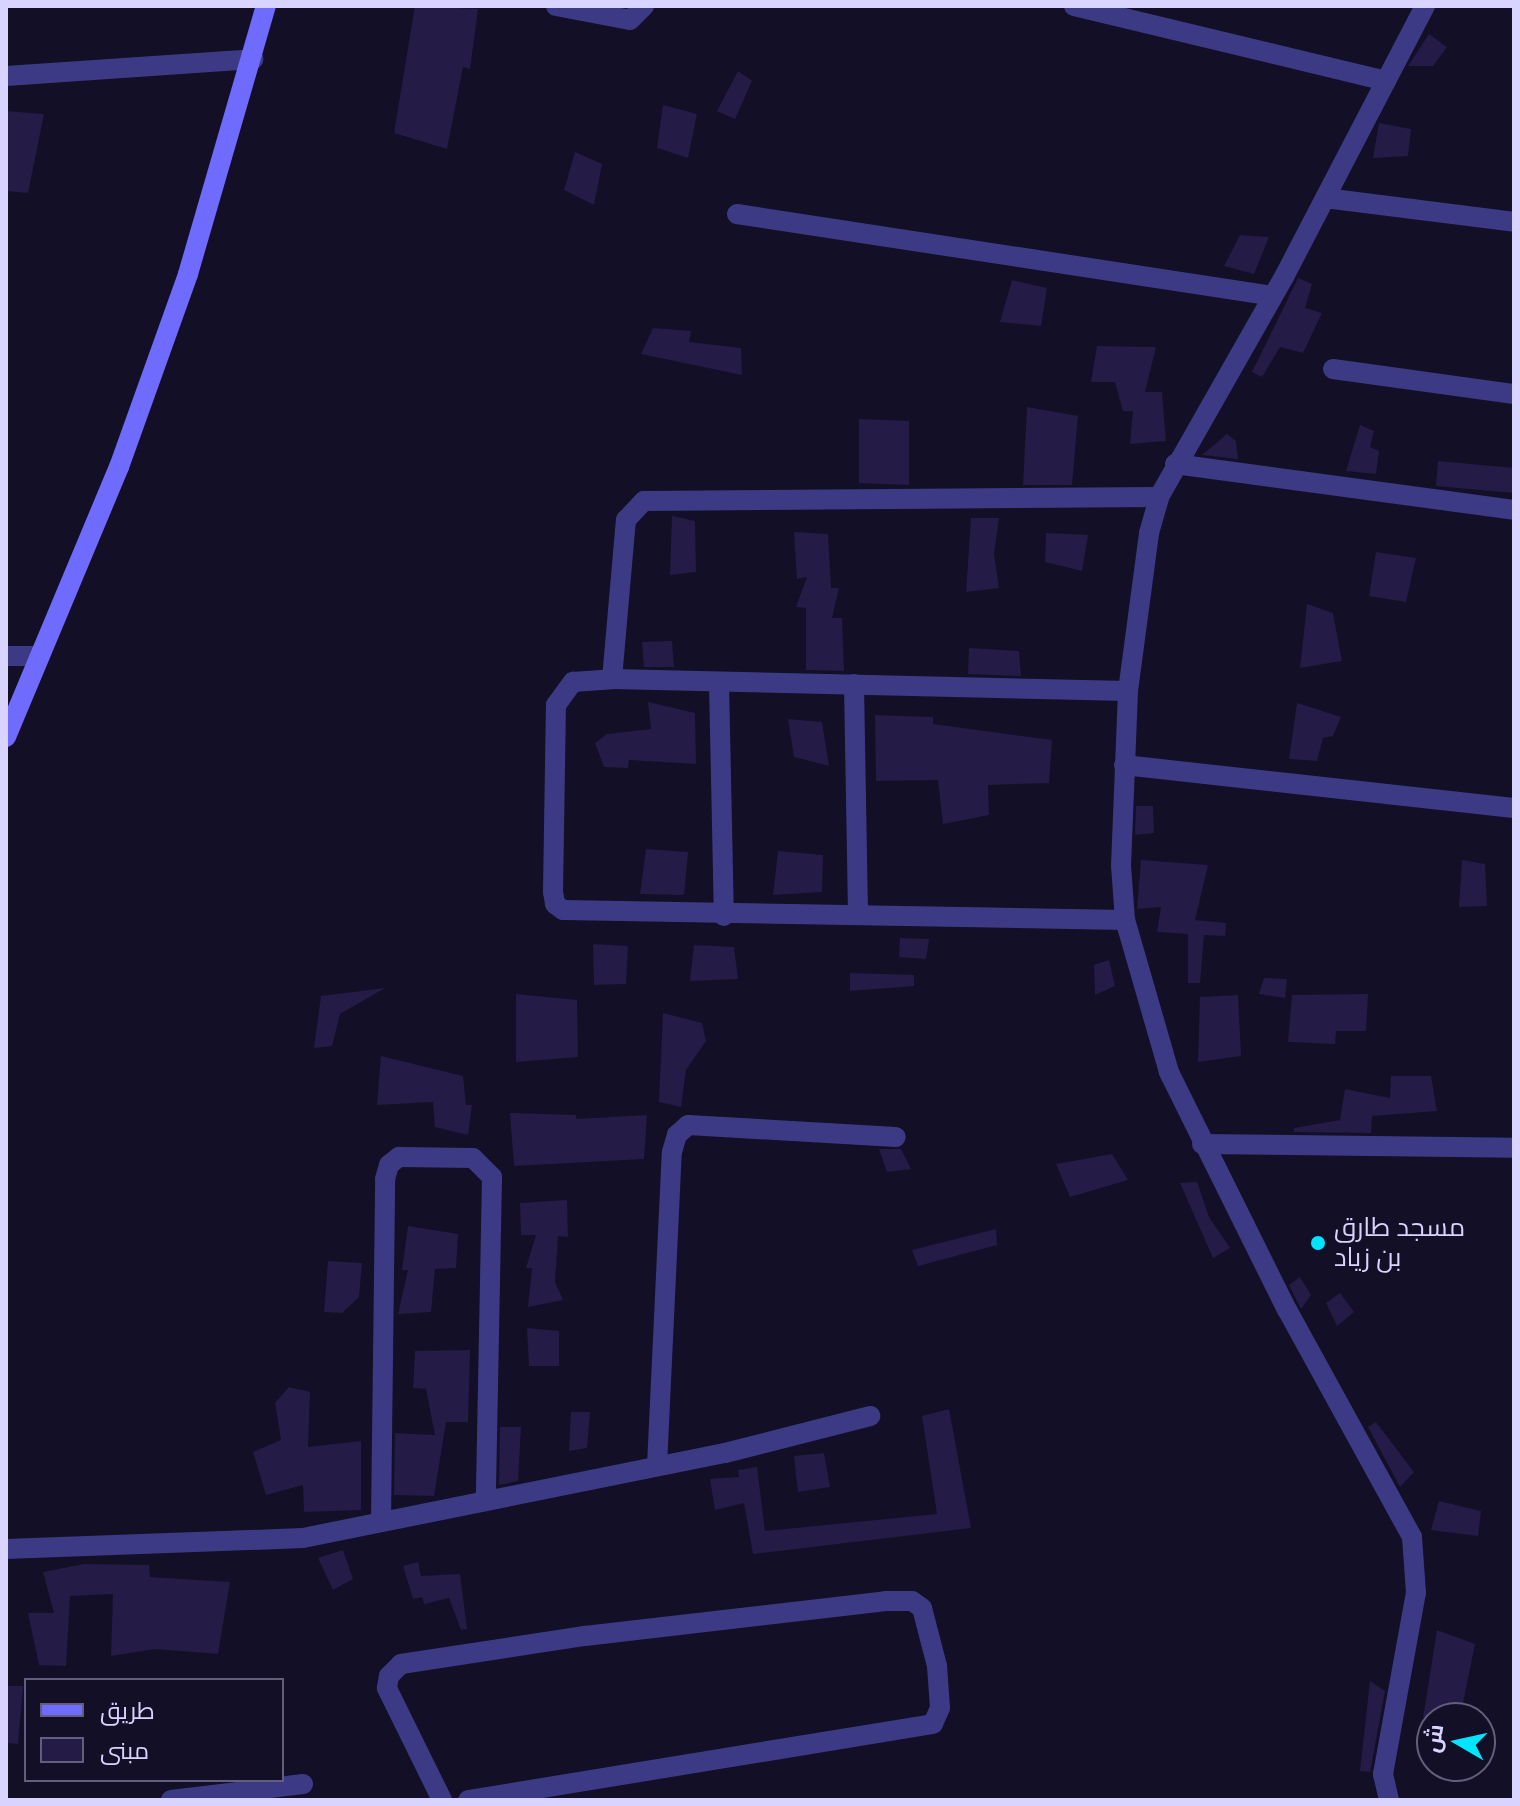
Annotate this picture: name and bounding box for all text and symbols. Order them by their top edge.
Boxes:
place label: مسجد طارق بن زياد [1334,1212,1465,1274]
marker: مسجد طارق بن زياد [1309,1234,1327,1252]
legend [24,1678,284,1782]
text: طريق [100,1697,155,1725]
north arrow [1416,1702,1496,1782]
text: ش [1419,1723,1449,1755]
text: مبنى [100,1737,149,1765]

